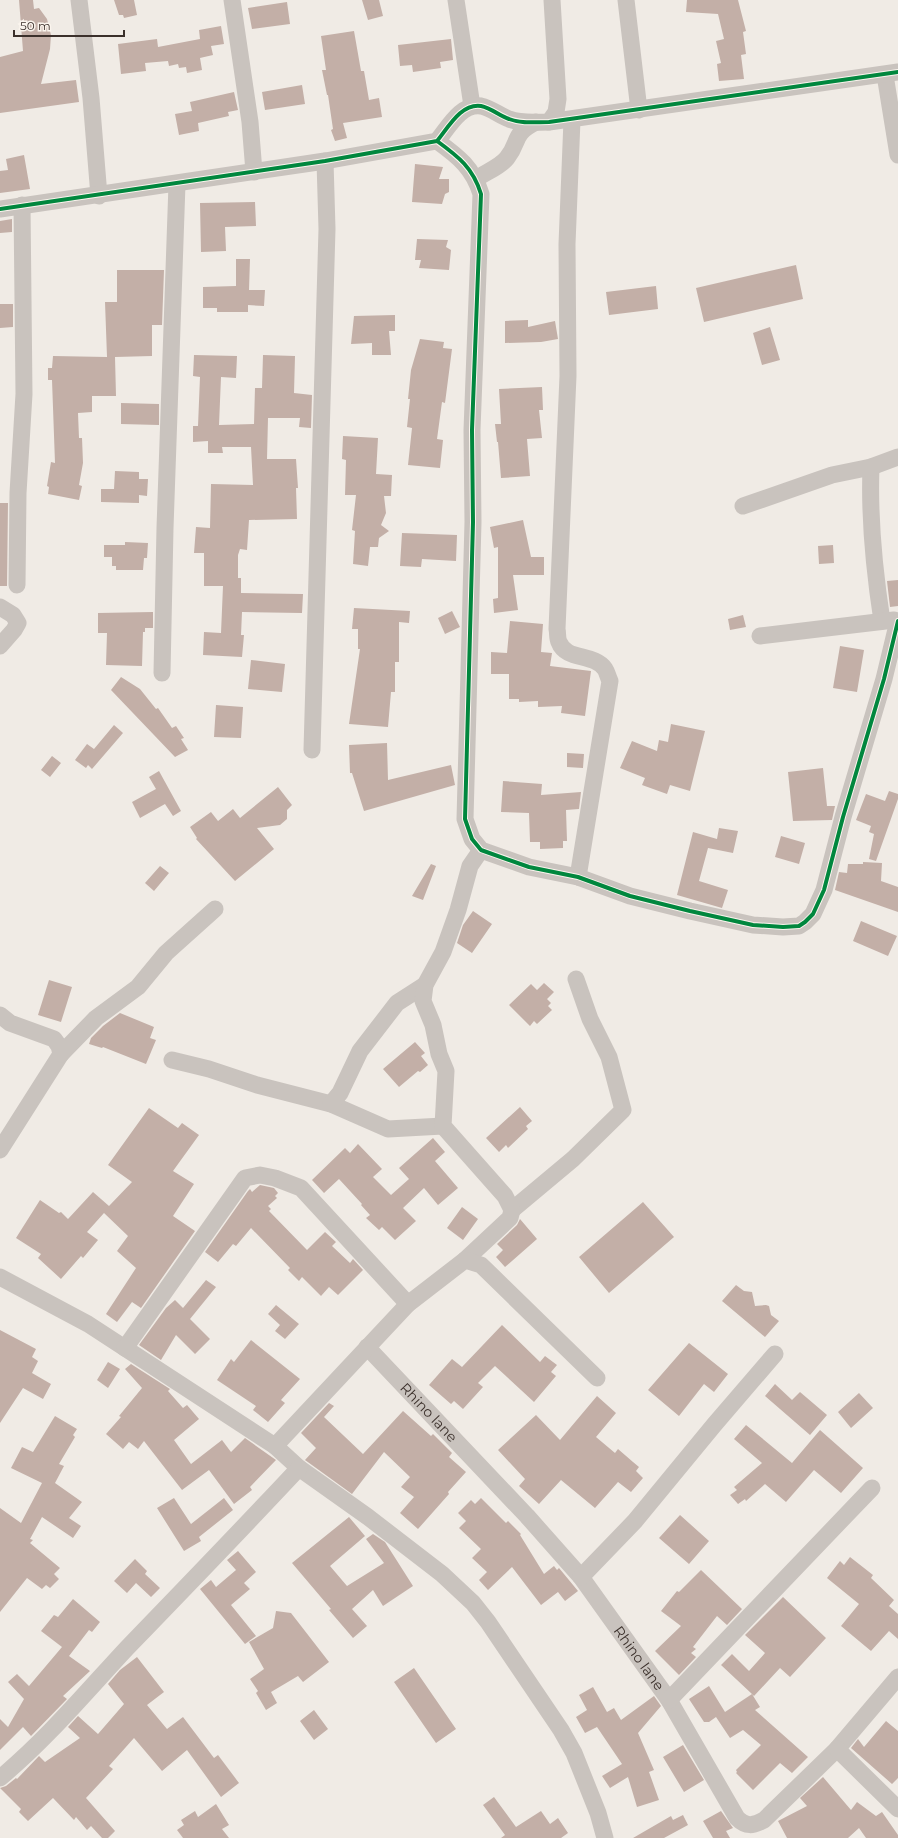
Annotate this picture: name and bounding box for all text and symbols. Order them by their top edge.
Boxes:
scale bar [14,12,124,38]
text: 50 m [20,18,51,33]
street label: Rhino lane [396,1379,461,1446]
street label: Rhino lane [610,1622,668,1694]

